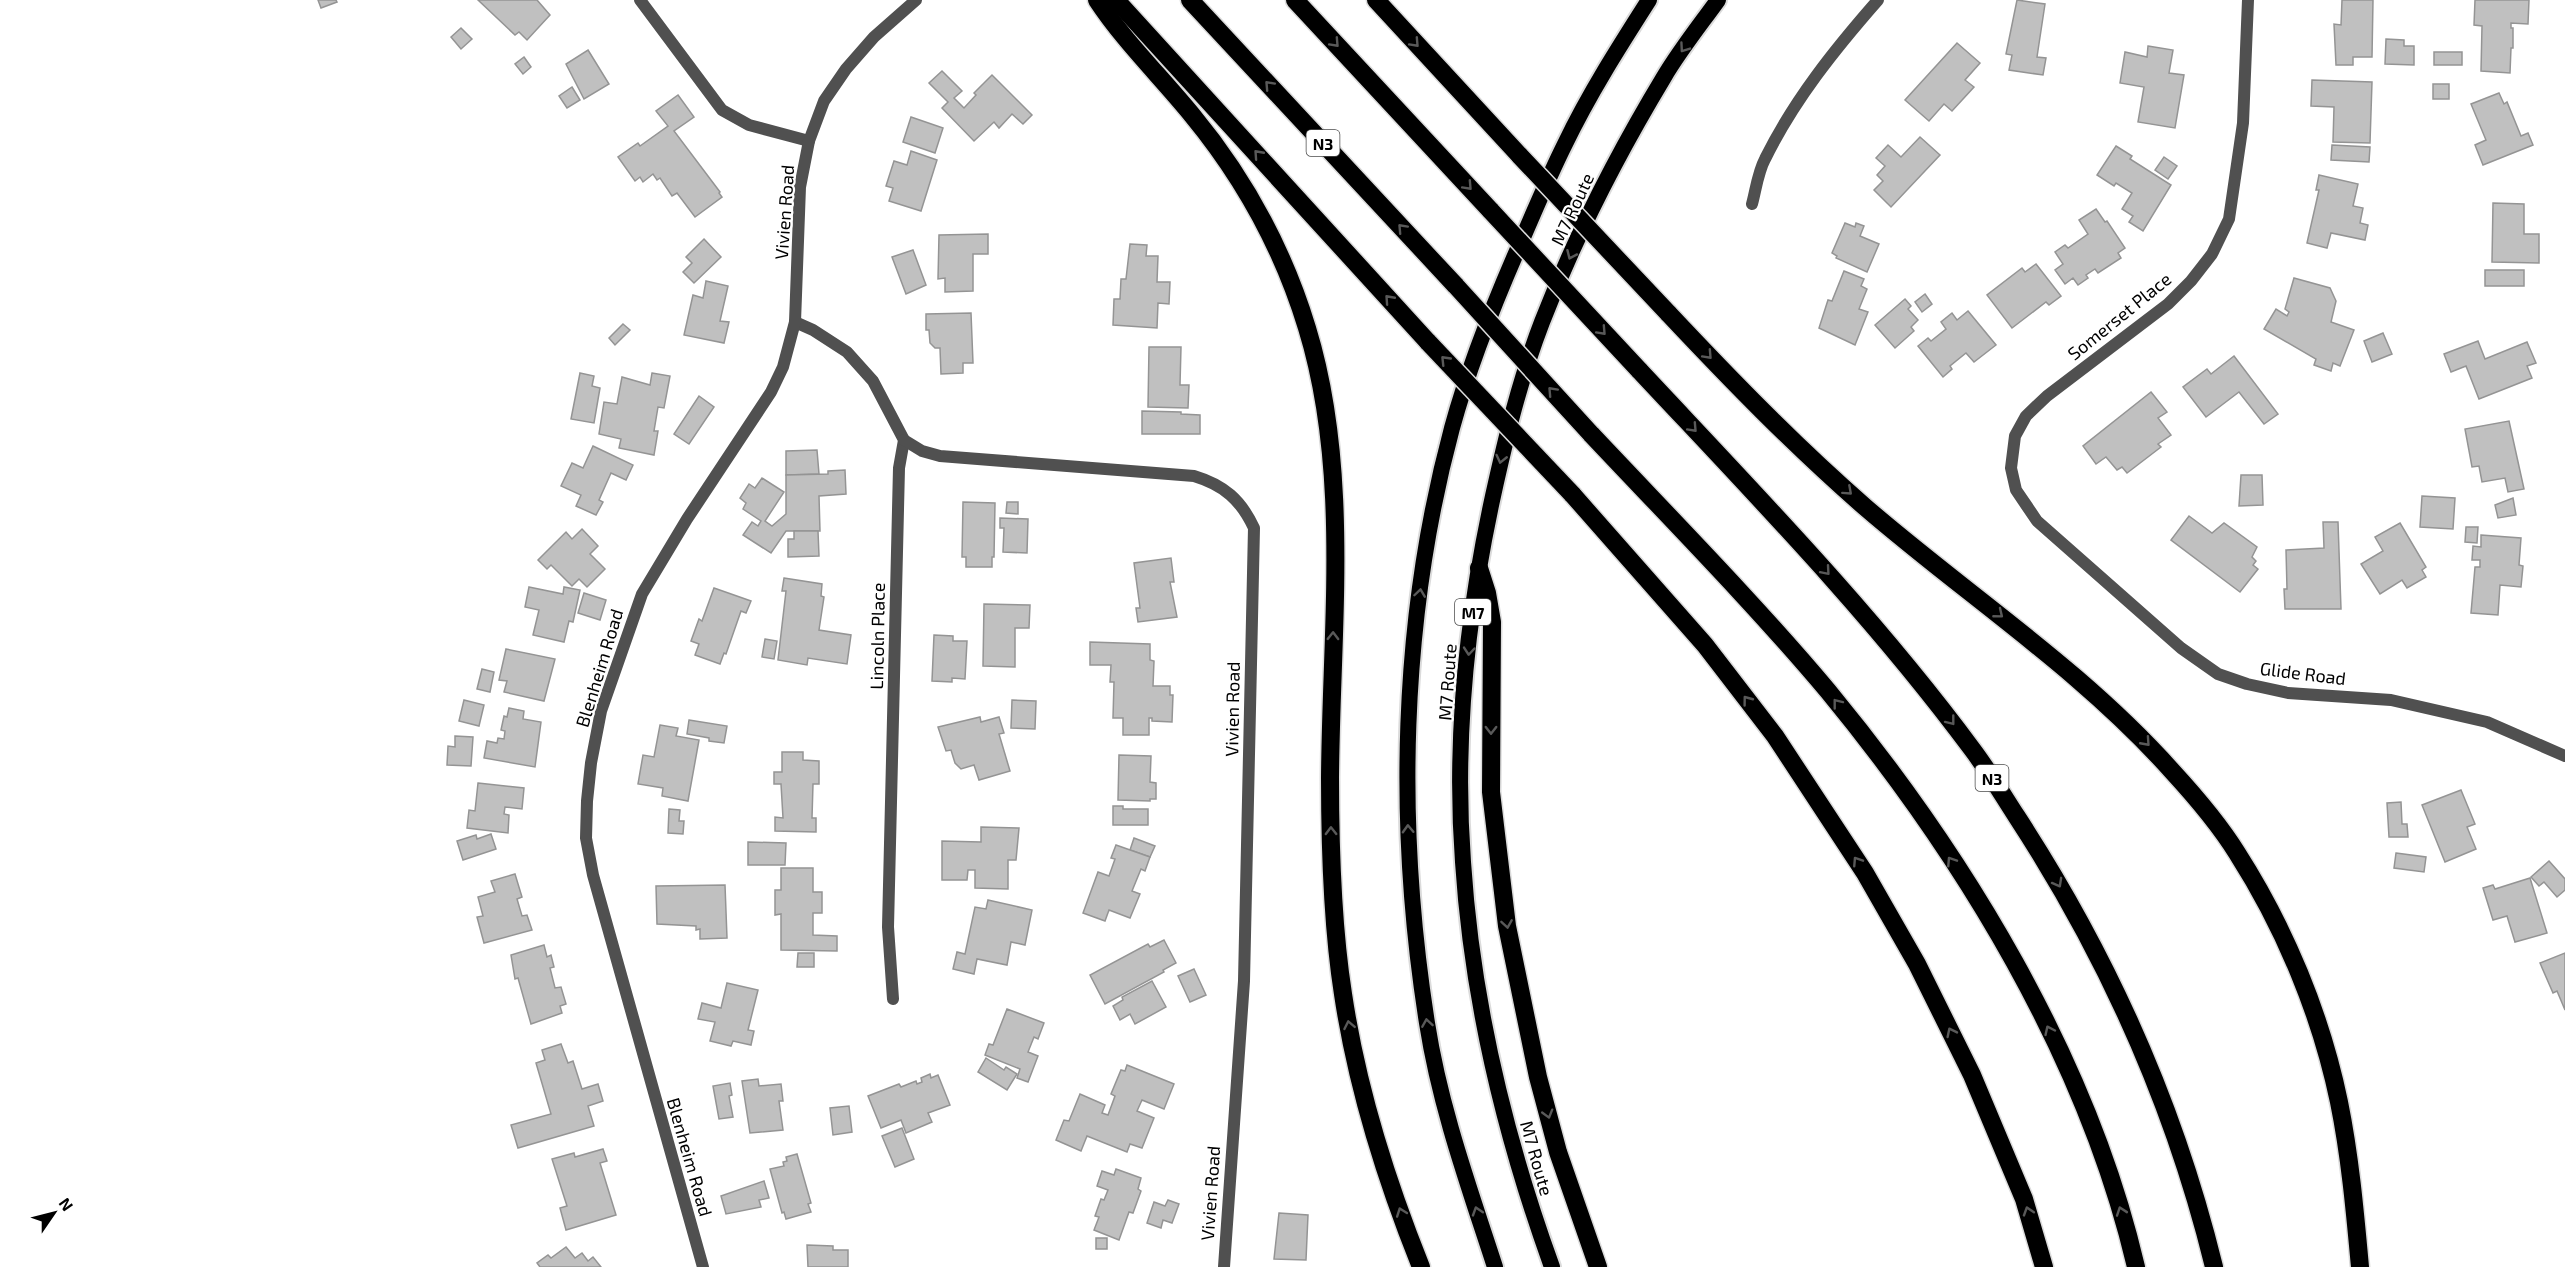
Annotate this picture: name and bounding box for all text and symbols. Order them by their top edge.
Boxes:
one-way arrow [1328,36,1339,46]
one-way arrow [1408,36,1419,47]
one-way arrow [1681,41,1692,52]
one-way arrow [1265,81,1276,92]
road number: N3 [1306,130,1340,156]
one-way arrow [1254,150,1265,161]
street label: Vivien Road [770,164,798,260]
street label: M7 Route [1546,169,1598,249]
one-way arrow [1461,179,1472,189]
one-way arrow [1398,224,1409,235]
one-way arrow [1566,249,1578,260]
street label: Somerset Place [2063,268,2175,364]
one-way arrow [1385,295,1396,306]
one-way arrow [1595,323,1606,334]
one-way arrow [1701,349,1712,359]
one-way arrow [1441,356,1452,367]
one-way arrow [1548,387,1559,397]
one-way arrow [1686,422,1697,432]
one-way arrow [1496,454,1509,464]
one-way arrow [1841,484,1851,495]
one-way arrow [1819,564,1830,575]
street label: Lincoln Place [865,582,889,690]
one-way arrow [1413,588,1425,597]
road number: M7 [1455,599,1491,625]
street label: Blenheim Road [571,606,627,730]
one-way arrow [1992,607,2003,618]
one-way arrow [1327,631,1339,640]
street label: M7 Route [1433,643,1461,721]
one-way arrow [1462,647,1475,656]
street label: Glide Road [2259,657,2347,689]
street label: Vivien Road [1220,661,1244,757]
one-way arrow [1744,696,1755,707]
one-way arrow [1833,699,1844,710]
one-way arrow [1943,714,1954,725]
one-way arrow [1485,725,1497,734]
one-way arrow [2139,735,2150,745]
road number: N3 [1976,765,2008,791]
one-way arrow [1402,825,1415,834]
one-way arrow [1325,826,1338,835]
one-way arrow [1853,857,1864,868]
one-way arrow [1947,857,1959,867]
one-way arrow [2051,877,2062,888]
one-way arrow [1500,918,1513,928]
one-way arrow [1422,1018,1434,1028]
one-way arrow [1343,1020,1356,1030]
one-way arrow [2044,1025,2056,1036]
one-way arrow [1946,1027,1958,1038]
street label: Blenheim Road [663,1095,717,1219]
one-way arrow [1541,1108,1553,1119]
street label: M7 Route [1516,1118,1558,1198]
street label: Vivien Road [1196,1145,1224,1241]
north arrow [24,1183,84,1243]
text: N [56,1194,78,1214]
one-way arrow [2023,1206,2035,1217]
one-way arrow [2116,1206,2128,1217]
one-way arrow [1395,1207,1408,1218]
one-way arrow [1471,1207,1484,1217]

